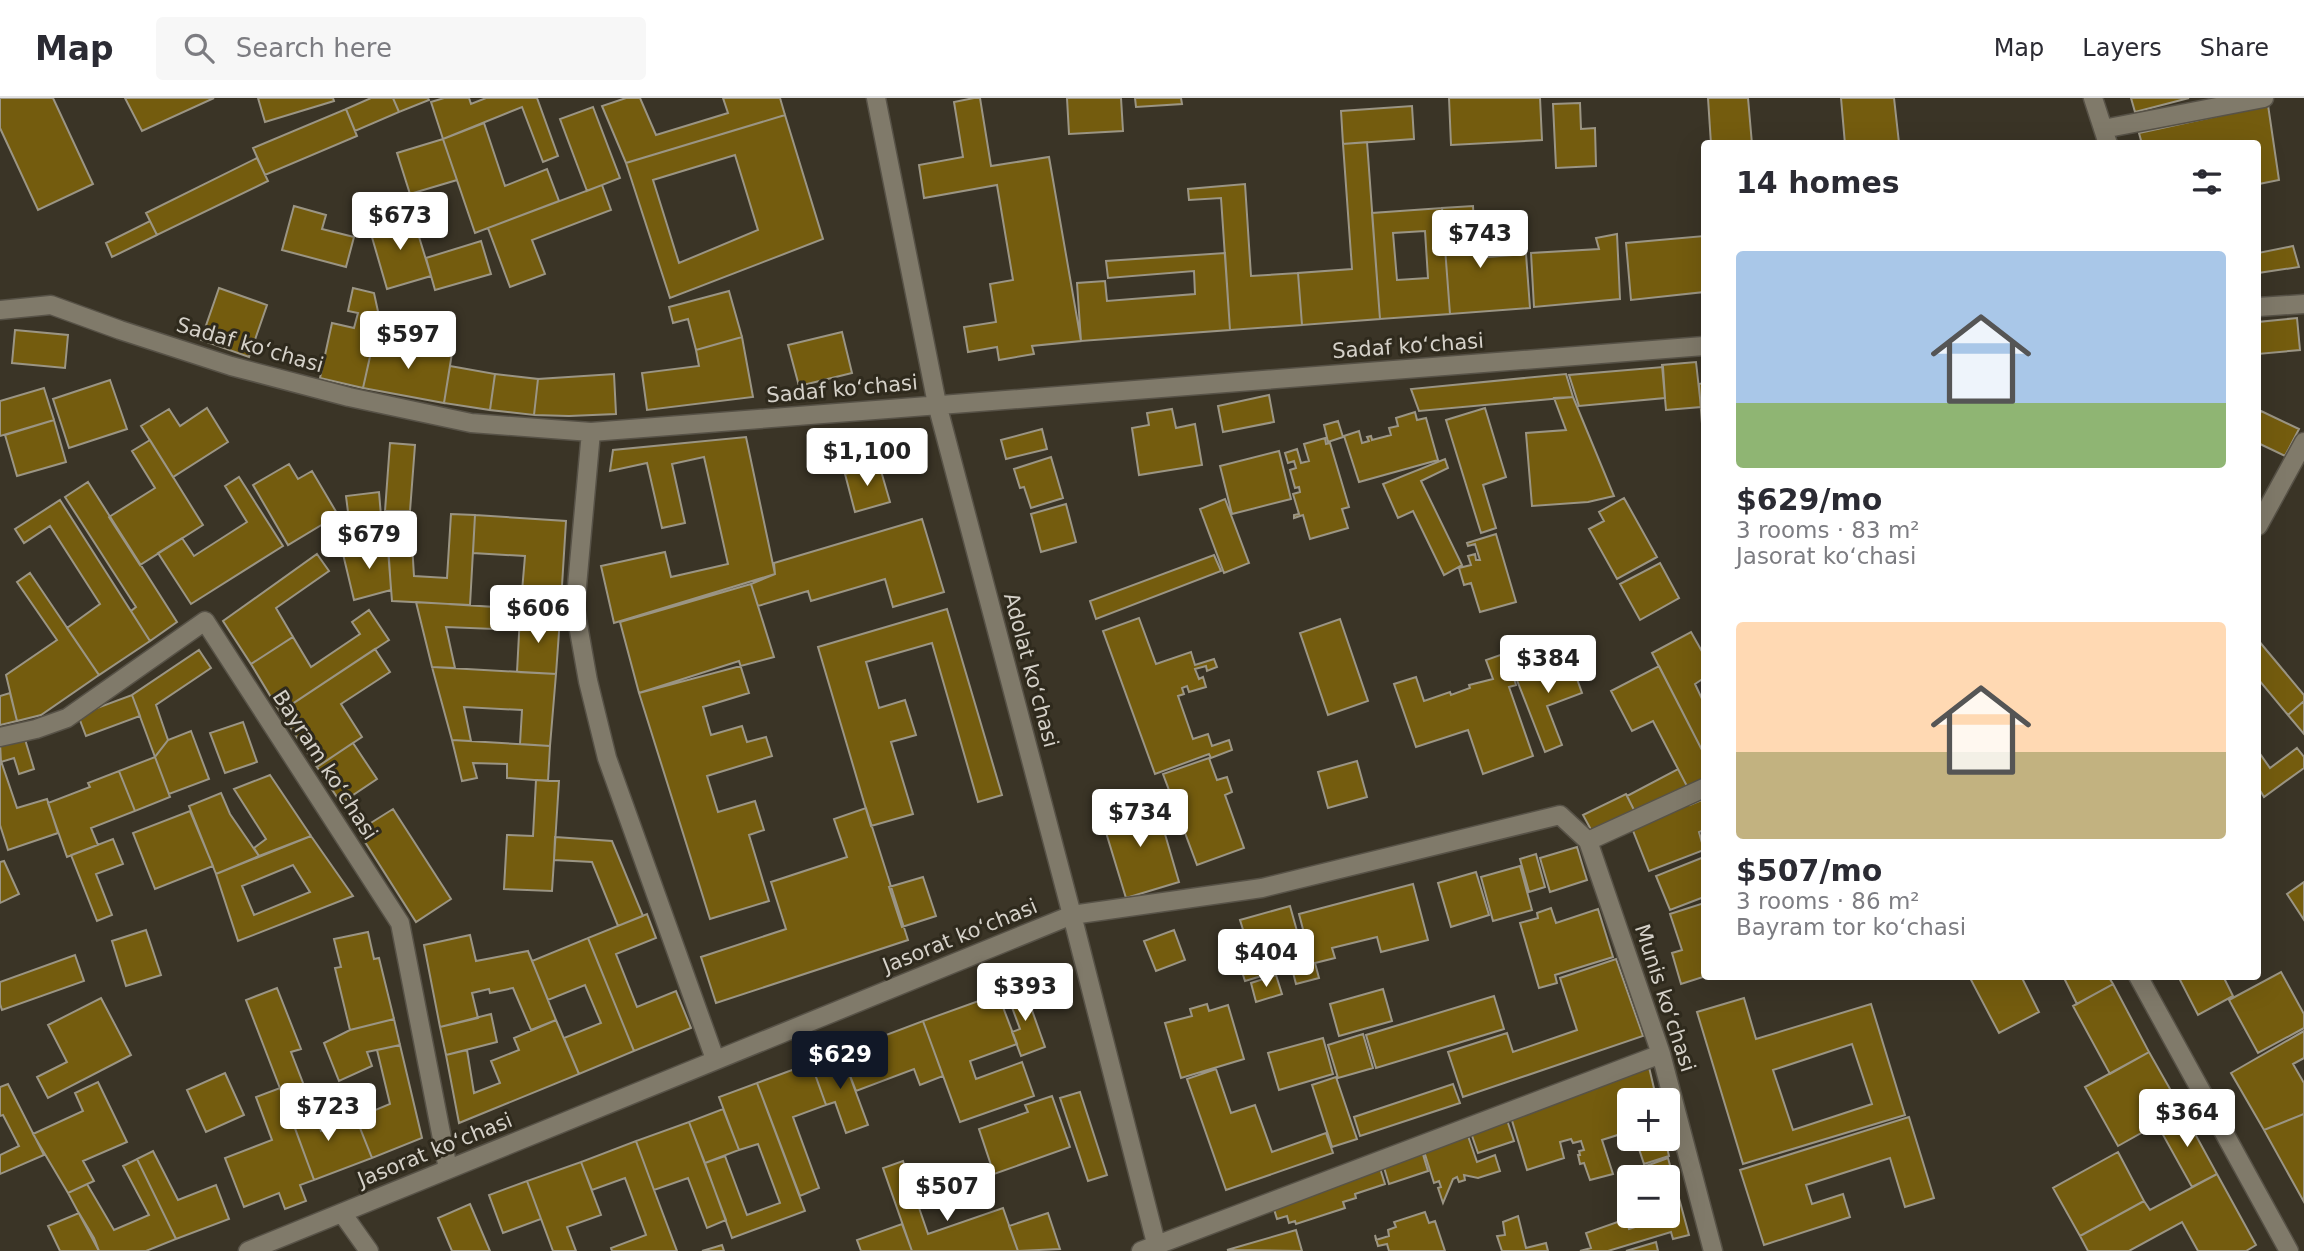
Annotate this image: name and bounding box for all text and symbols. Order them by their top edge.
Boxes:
search box [156,17,646,80]
text: Map [35,29,114,68]
icon: search [180,29,218,67]
text: Search here [236,33,392,63]
text: Map [1994,34,2044,62]
text: Layers [2082,34,2162,62]
text: Share [2200,34,2269,62]
icon: filters [2188,163,2226,201]
text: 14 homes [1736,165,1900,200]
pin: $673 [359,192,441,252]
text: $673 [368,202,432,228]
pin: $743 [1439,211,1521,270]
text: $743 [1448,220,1512,246]
icon: home [1918,296,2044,422]
pin: $597 [367,312,449,371]
street label: Sadaf koʻchasi [174,313,326,377]
text: $597 [376,321,440,347]
street label: Sadaf koʻchasi [1331,329,1485,363]
street label: Sadaf koʻchasi [765,370,919,408]
pin: $1,100 [810,428,924,488]
text: $1,100 [823,438,911,464]
text: $629/mo [1736,482,1882,517]
pin: $679 [328,512,410,571]
text: 3 rooms · 83 m² [1736,517,1920,543]
text: $679 [337,521,401,547]
text: Jasorat koʻchasi [1736,543,1916,569]
pin: $606 [497,586,579,645]
street label: Adolat koʻchasi [999,590,1063,750]
text: $606 [506,595,570,621]
pin: $384 [1507,636,1589,695]
text: $384 [1516,645,1580,671]
icon: home [1918,667,2044,793]
street label: Bayram koʻchasi [268,686,382,844]
pin: $734 [1099,790,1181,849]
text: $734 [1108,799,1172,825]
text: $507/mo [1736,853,1882,888]
text: 3 rooms · 86 m² [1736,888,1920,914]
street label: Jasorat koʻchasi [877,894,1041,979]
text: Bayram tor koʻchasi [1736,914,1966,940]
street label: Munis koʻchasi [1630,921,1700,1075]
pin: $404 [1225,930,1307,989]
text: $404 [1234,939,1298,965]
pin: $393 [984,964,1066,1023]
text: $393 [993,973,1057,999]
pin: $629 [799,1032,881,1091]
text: $629 [808,1041,872,1067]
pin: $723 [287,1084,369,1143]
map controls [1617,1088,1680,1228]
button: + [1617,1088,1680,1151]
pin: $364 [2146,1090,2228,1149]
text: $723 [296,1093,360,1119]
text: $364 [2155,1099,2219,1125]
street label: Jasorat koʻchasi [352,1108,516,1193]
pin: $507 [906,1164,988,1223]
button: − [1617,1165,1680,1228]
text: $507 [915,1173,979,1199]

